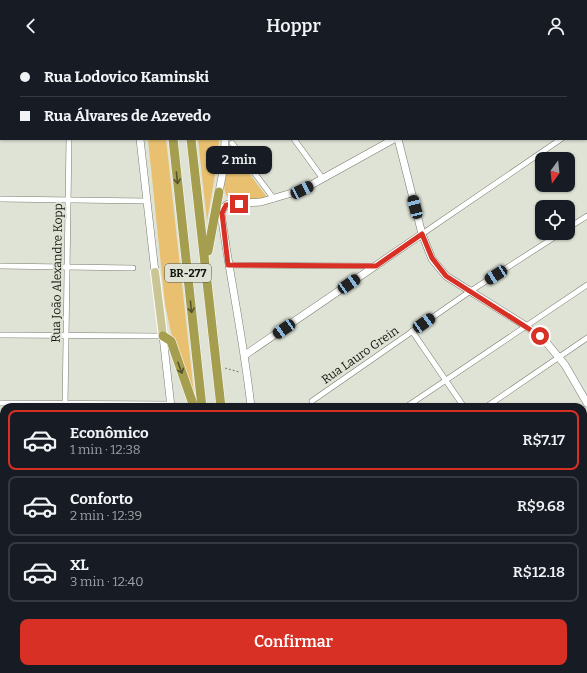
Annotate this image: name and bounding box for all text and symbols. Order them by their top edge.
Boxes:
icon: back [20,15,42,37]
text: Hoppr [266,15,321,37]
icon: person [545,15,567,37]
text: Rua Lodovico Kaminski [44,68,209,86]
text: Rua Álvares de Azevedo [44,107,211,125]
callout: 2 min [206,146,272,174]
text: 2 min [222,152,256,167]
north arrow [535,152,575,192]
map controls [535,152,575,240]
one-way arrow [173,171,181,184]
car [289,179,315,201]
car [406,194,424,220]
route end [230,195,248,213]
button: locate [535,200,575,240]
street label: Rua João Alexandre Kopp [49,203,65,343]
car [483,263,509,287]
road number: BR-277 [165,264,211,282]
car [336,272,362,296]
one-way arrow [188,300,195,313]
car [411,311,437,335]
car [271,317,297,341]
street label: Rua Lauro Grein [319,323,401,387]
route start [531,327,549,345]
one-way arrow [177,362,185,374]
icon: car [22,422,58,458]
text: Econômico [70,424,149,442]
text: R$7.17 [522,431,565,449]
text: 1 min · 12:38 [70,442,141,457]
icon: car [22,488,58,524]
text: Conforto [70,490,133,508]
text: R$9.68 [517,497,565,515]
text: 2 min · 12:39 [70,508,142,523]
icon: car [22,554,58,590]
text: XL [70,556,89,574]
text: R$12.18 [513,563,565,581]
text: 3 min · 12:40 [70,574,143,589]
button: Confirmar [20,619,567,665]

